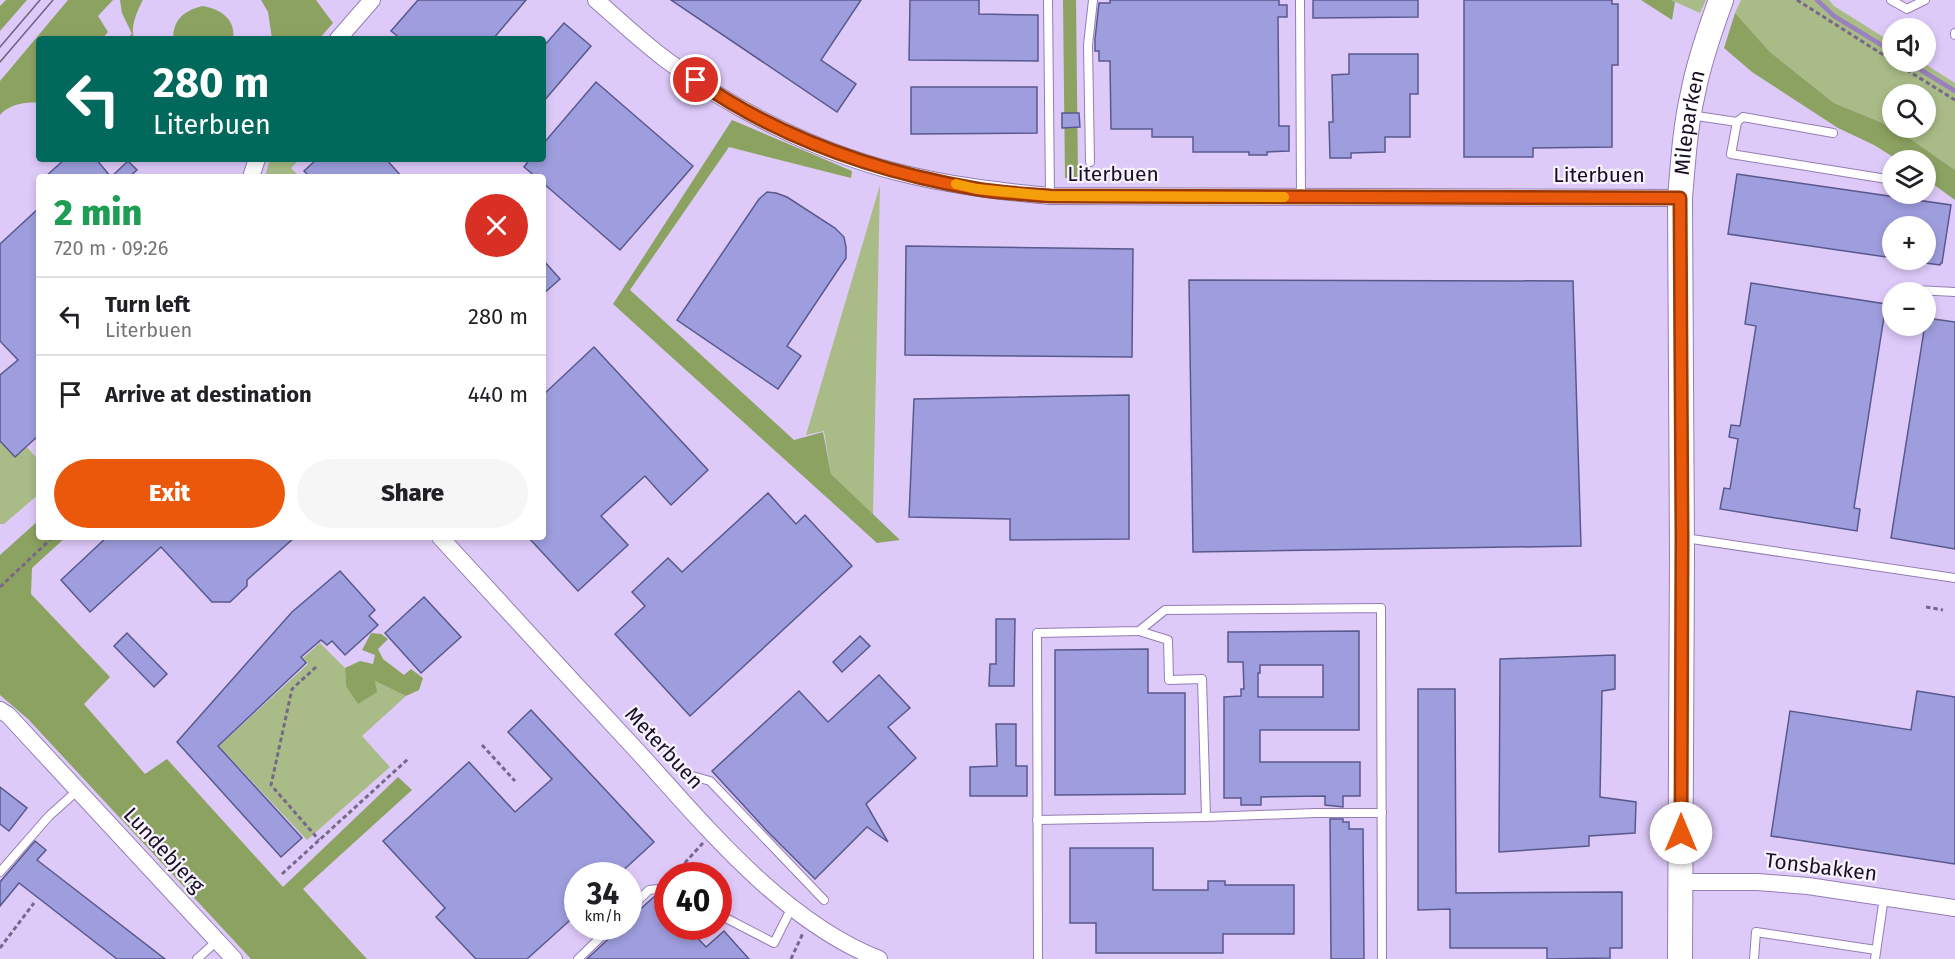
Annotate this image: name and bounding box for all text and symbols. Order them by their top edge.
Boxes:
map controls [1882,18,1936,336]
button: sound [1882,18,1936,72]
pin [670,54,721,105]
text: 280 m [153,58,269,108]
icon: left [54,60,132,138]
icon: arrive [679,63,712,96]
street label: Mileparken [1669,67,1711,176]
button: search [1882,84,1936,138]
text: Literbuen [153,109,271,141]
button: layers [1882,150,1936,204]
street label: Literbuen [1067,161,1159,187]
street label: Literbuen [1553,162,1645,188]
text: 2 min [54,191,142,235]
button: close [465,194,528,257]
button: + [1882,216,1936,270]
text: 720 m · 09:26 [54,236,168,260]
button: − [1882,282,1936,336]
text: Turn left [105,291,190,318]
icon: left [54,300,87,333]
text: 280 m [468,303,528,330]
text: Literbuen [105,318,192,342]
icon: arrive [54,378,87,411]
text: Arrive at destination [105,381,312,408]
text: 440 m [468,381,528,408]
button: Exit [54,459,285,528]
button: Share [297,459,528,528]
street label: Meterbuen [619,701,709,795]
position arrow [1649,801,1713,865]
street label: Lundebjerg [118,802,210,898]
street label: Tonsbakken [1763,847,1879,887]
speed limit sign: 40 [654,862,732,940]
text: 34 [587,876,619,912]
text: km/h [584,907,622,925]

